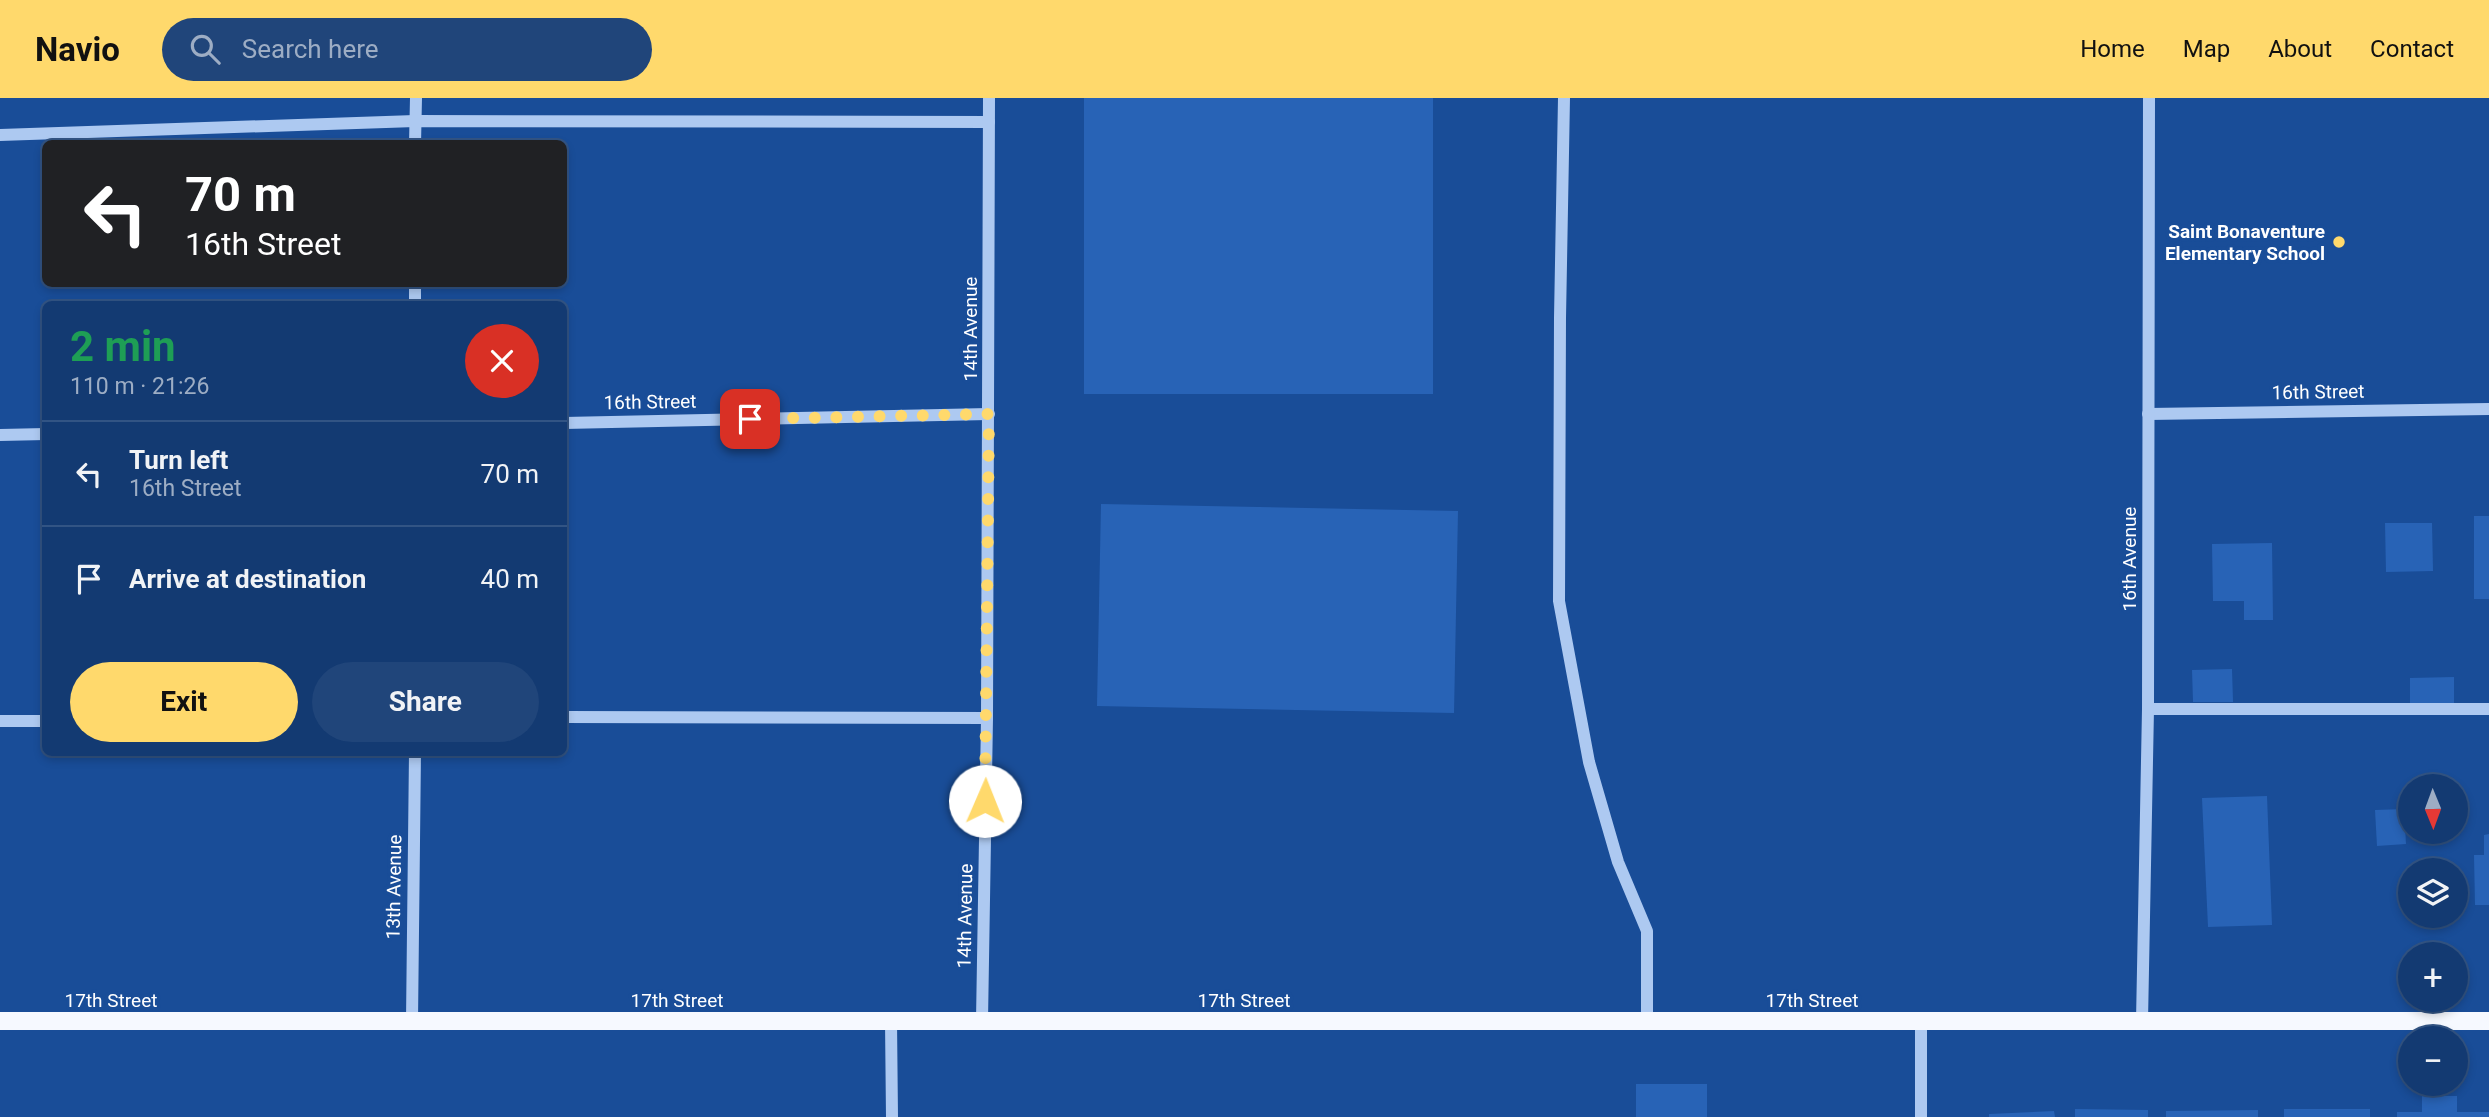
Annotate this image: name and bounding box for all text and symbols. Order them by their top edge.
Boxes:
search box [162,18,652,81]
text: Navio [35,30,120,69]
icon: search [186,30,224,68]
text: Search here [242,34,379,64]
text: Home [2080,35,2145,63]
text: Map [2183,35,2230,63]
text: About [2268,35,2332,63]
text: Contact [2370,35,2454,63]
text: 70 m [185,166,296,223]
icon: left [70,168,161,259]
place label: Saint Bonaventure Elementary School [2165,220,2325,265]
text: 16th Street [185,225,341,263]
marker: Saint Bonaventure Elementary School [2331,234,2347,250]
street label: 14th Avenue [959,277,982,381]
text: 2 min [70,322,176,371]
button: close [465,324,539,398]
text: 110 m · 21:26 [70,373,209,400]
street label: 16th Street [2271,380,2365,404]
pin [720,389,780,449]
street label: 16th Street [603,390,697,414]
icon: arrive [731,400,769,438]
text: Turn left [129,445,228,475]
icon: left [70,455,108,493]
text: 70 m [481,459,539,489]
text: 16th Street [129,475,241,502]
street label: 16th Avenue [2118,507,2141,611]
icon: arrive [70,560,108,598]
text: Arrive at destination [129,564,366,594]
text: 40 m [481,564,539,594]
button: Exit [70,662,298,742]
button: Share [312,662,539,742]
position arrow [948,764,1022,838]
north arrow [2398,774,2468,844]
map controls [2398,774,2468,1096]
street label: 13th Avenue [382,834,406,940]
button: layers [2398,858,2468,928]
street label: 14th Avenue [953,863,977,969]
button: + [2398,942,2468,1012]
street label: 17th Street [65,989,157,1012]
street label: 17th Street [631,989,723,1012]
street label: 17th Street [1198,989,1290,1012]
street label: 17th Street [1766,989,1858,1012]
button: − [2398,1026,2468,1096]

